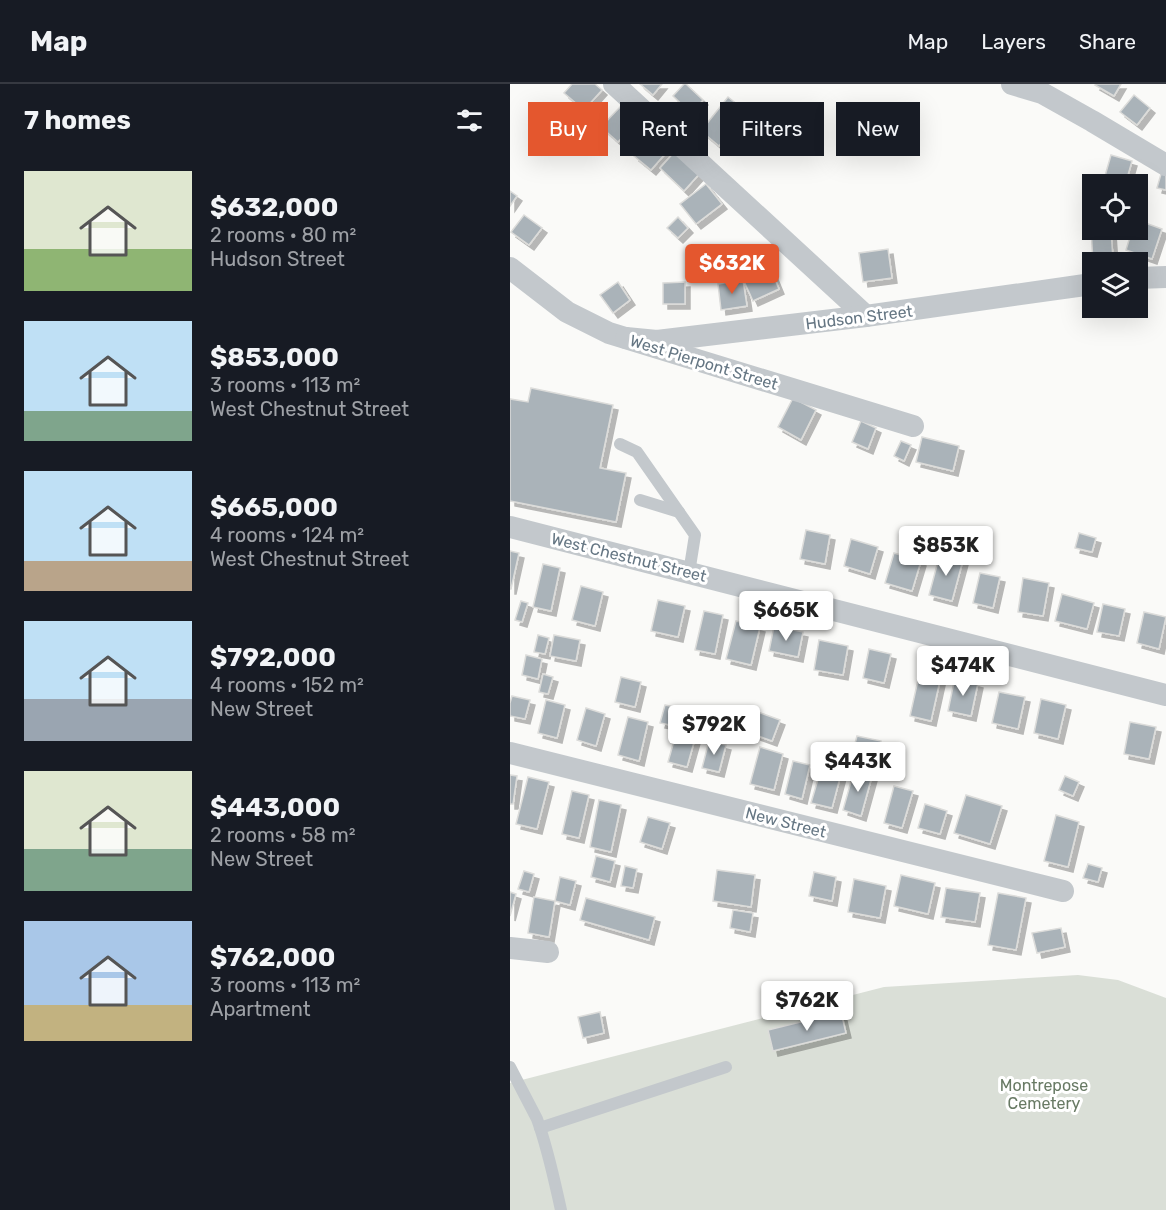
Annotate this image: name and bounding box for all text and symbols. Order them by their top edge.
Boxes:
text: Map [30,25,87,58]
text: Map [907,29,948,54]
text: Layers [981,29,1046,54]
text: Share [1079,29,1136,54]
chip: Buy [528,102,608,156]
chip: Rent [620,102,708,156]
chip: Filters [720,102,824,156]
chip: New [836,102,920,156]
icon: filters [453,104,486,137]
text: 7 homes [24,105,131,136]
map controls [1082,174,1148,318]
button: locate [1082,174,1148,240]
text: $632,000 [210,192,338,223]
icon: home [72,195,144,267]
text: 2 rooms · 80 m² [210,223,356,247]
pin: $632K [690,244,774,295]
text: Hudson Street [210,247,345,271]
text: $632K [699,251,765,275]
button: layers [1082,252,1148,318]
street label: Hudson Street [804,301,914,333]
street label: West Pierpont Street [628,331,780,394]
text: $853,000 [210,342,339,373]
icon: home [72,345,144,417]
text: 3 rooms · 113 m² [210,373,360,397]
text: West Chestnut Street [210,397,409,421]
text: $665,000 [210,492,338,523]
icon: home [72,495,144,567]
text: 4 rooms · 124 m² [210,523,364,547]
pin: $853K [904,526,988,577]
street label: West Chestnut Street [549,529,708,586]
text: $853K [913,533,979,557]
text: West Chestnut Street [210,547,409,571]
pin: $665K [744,591,828,642]
text: $665K [753,598,819,622]
text: $792,000 [210,642,336,673]
icon: home [72,645,144,717]
pin: $474K [921,646,1005,697]
text: $474K [931,653,995,677]
text: 4 rooms · 152 m² [210,673,364,697]
text: New Street [210,697,313,721]
pin: $792K [672,705,756,756]
text: $792K [682,712,746,736]
pin: $443K [816,742,900,793]
text: $443K [824,749,892,773]
text: $443,000 [210,792,340,823]
icon: home [72,795,144,867]
street label: New Street [744,803,828,842]
text: 2 rooms · 58 m² [210,823,356,847]
text: New Street [210,847,313,871]
text: $762,000 [210,942,336,973]
icon: home [72,945,144,1017]
text: 3 rooms · 113 m² [210,973,360,997]
pin: $762K [765,981,849,1032]
text: $762K [775,988,839,1012]
text: Apartment [210,997,311,1021]
park label: Montrepose Cemetery [1000,1076,1088,1113]

